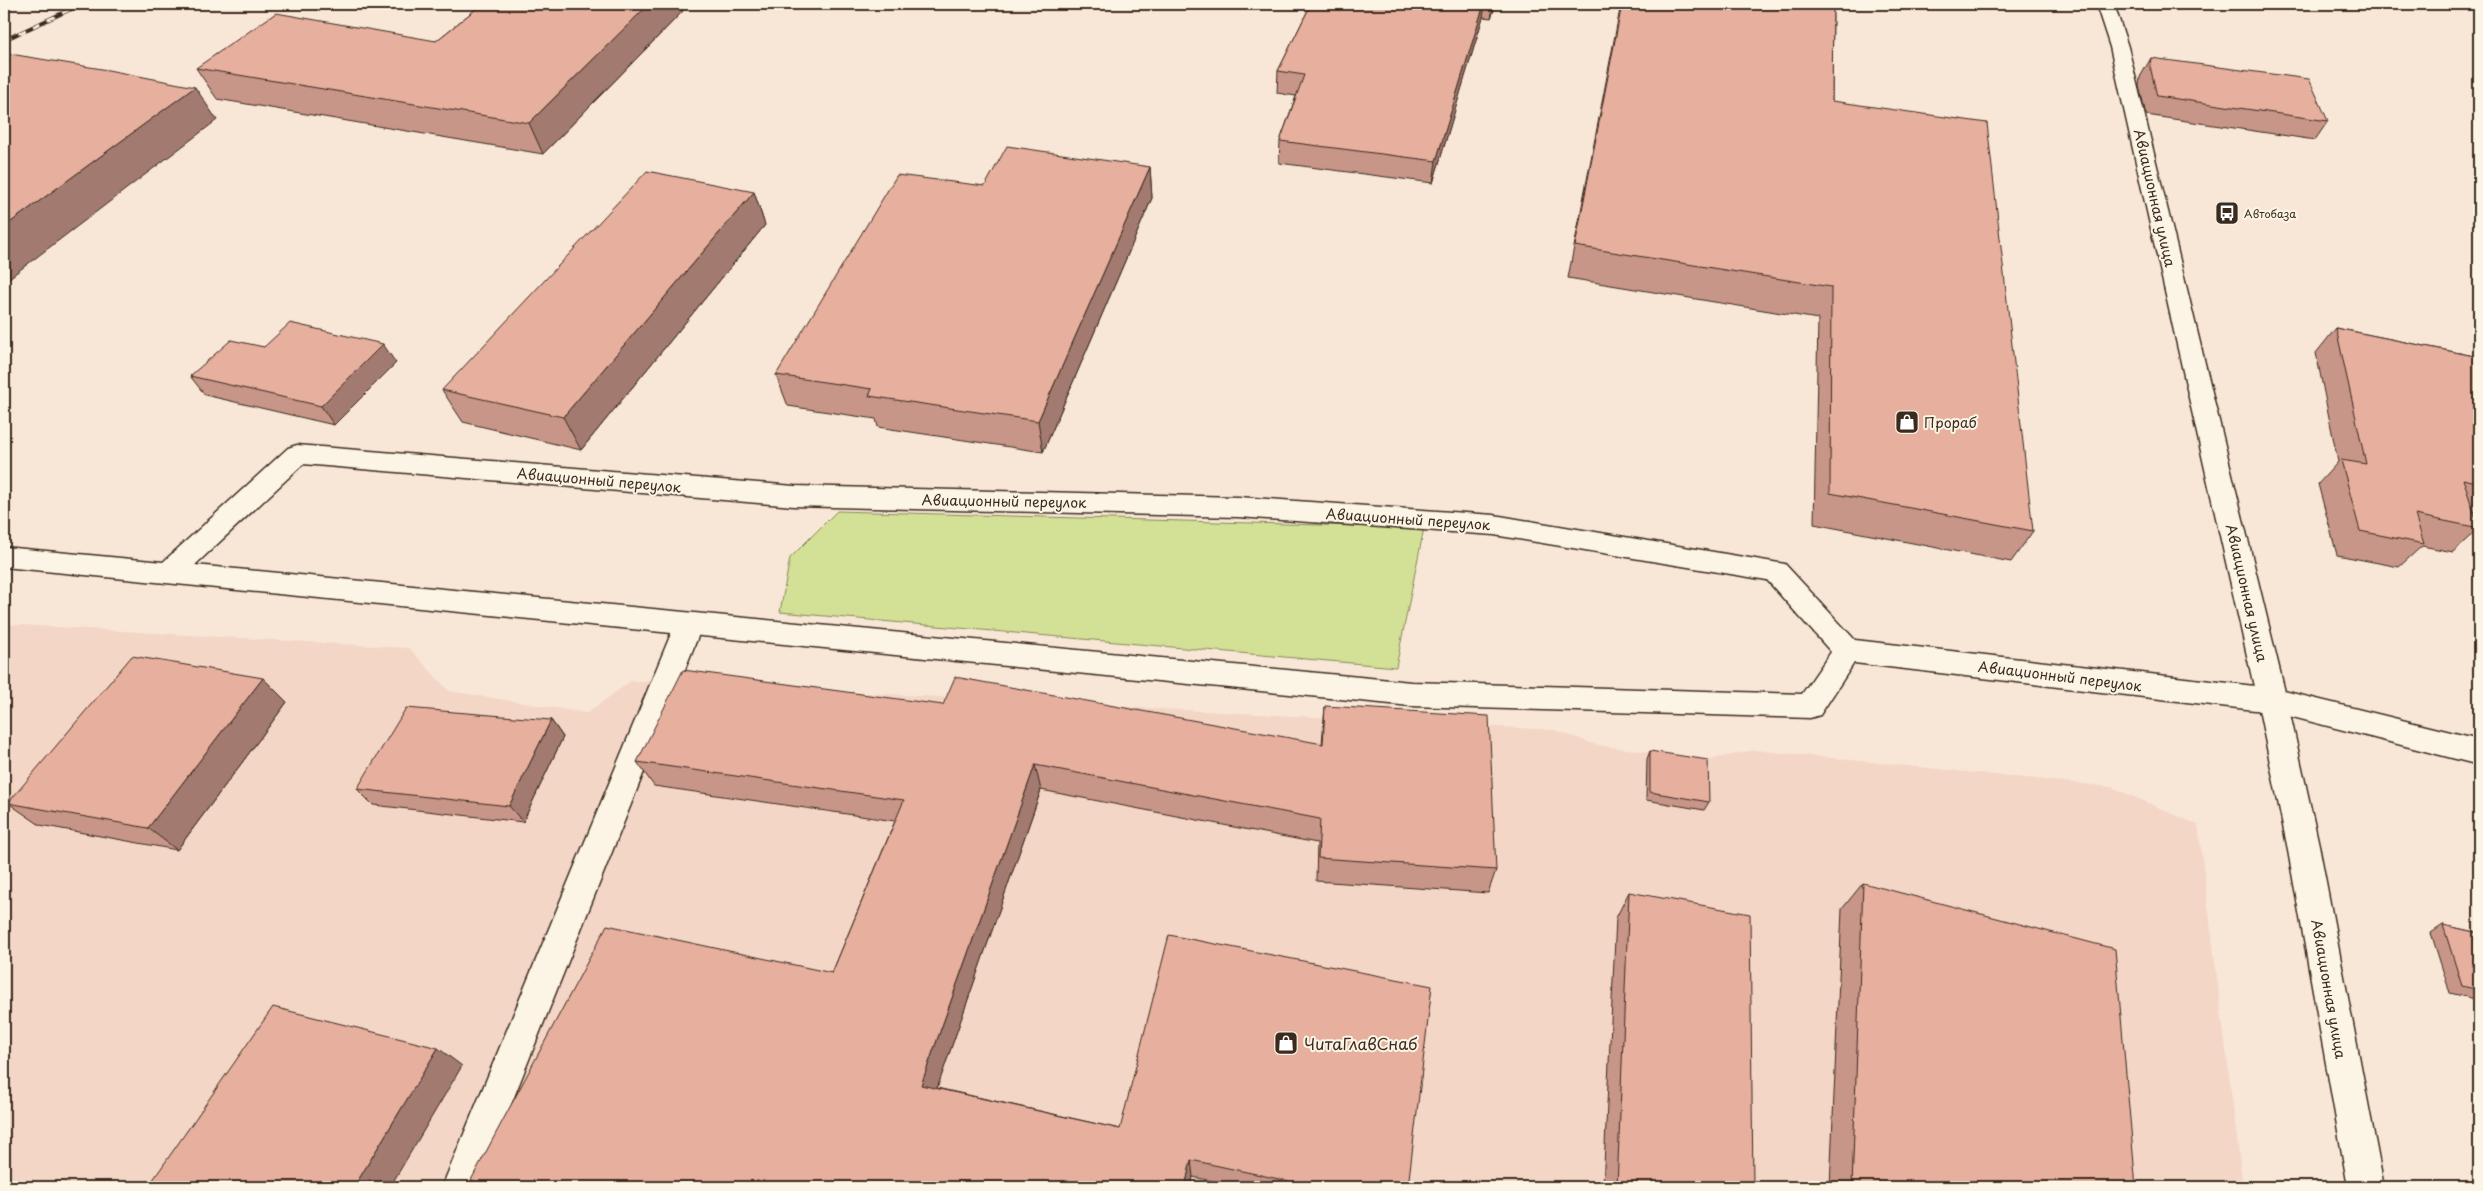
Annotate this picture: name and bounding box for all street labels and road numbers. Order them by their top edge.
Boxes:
street label: Авиационная улица [2129,127,2181,269]
street label: Авиационный переулок [516,462,683,498]
street label: Авиационный переулок [921,489,1087,513]
street label: Авиационный переулок [1325,503,1492,535]
street label: Авиационная улица [2221,522,2273,664]
street label: Авиационный переулок [1977,656,2144,697]
street label: Авиационная улица [2306,918,2352,1060]

